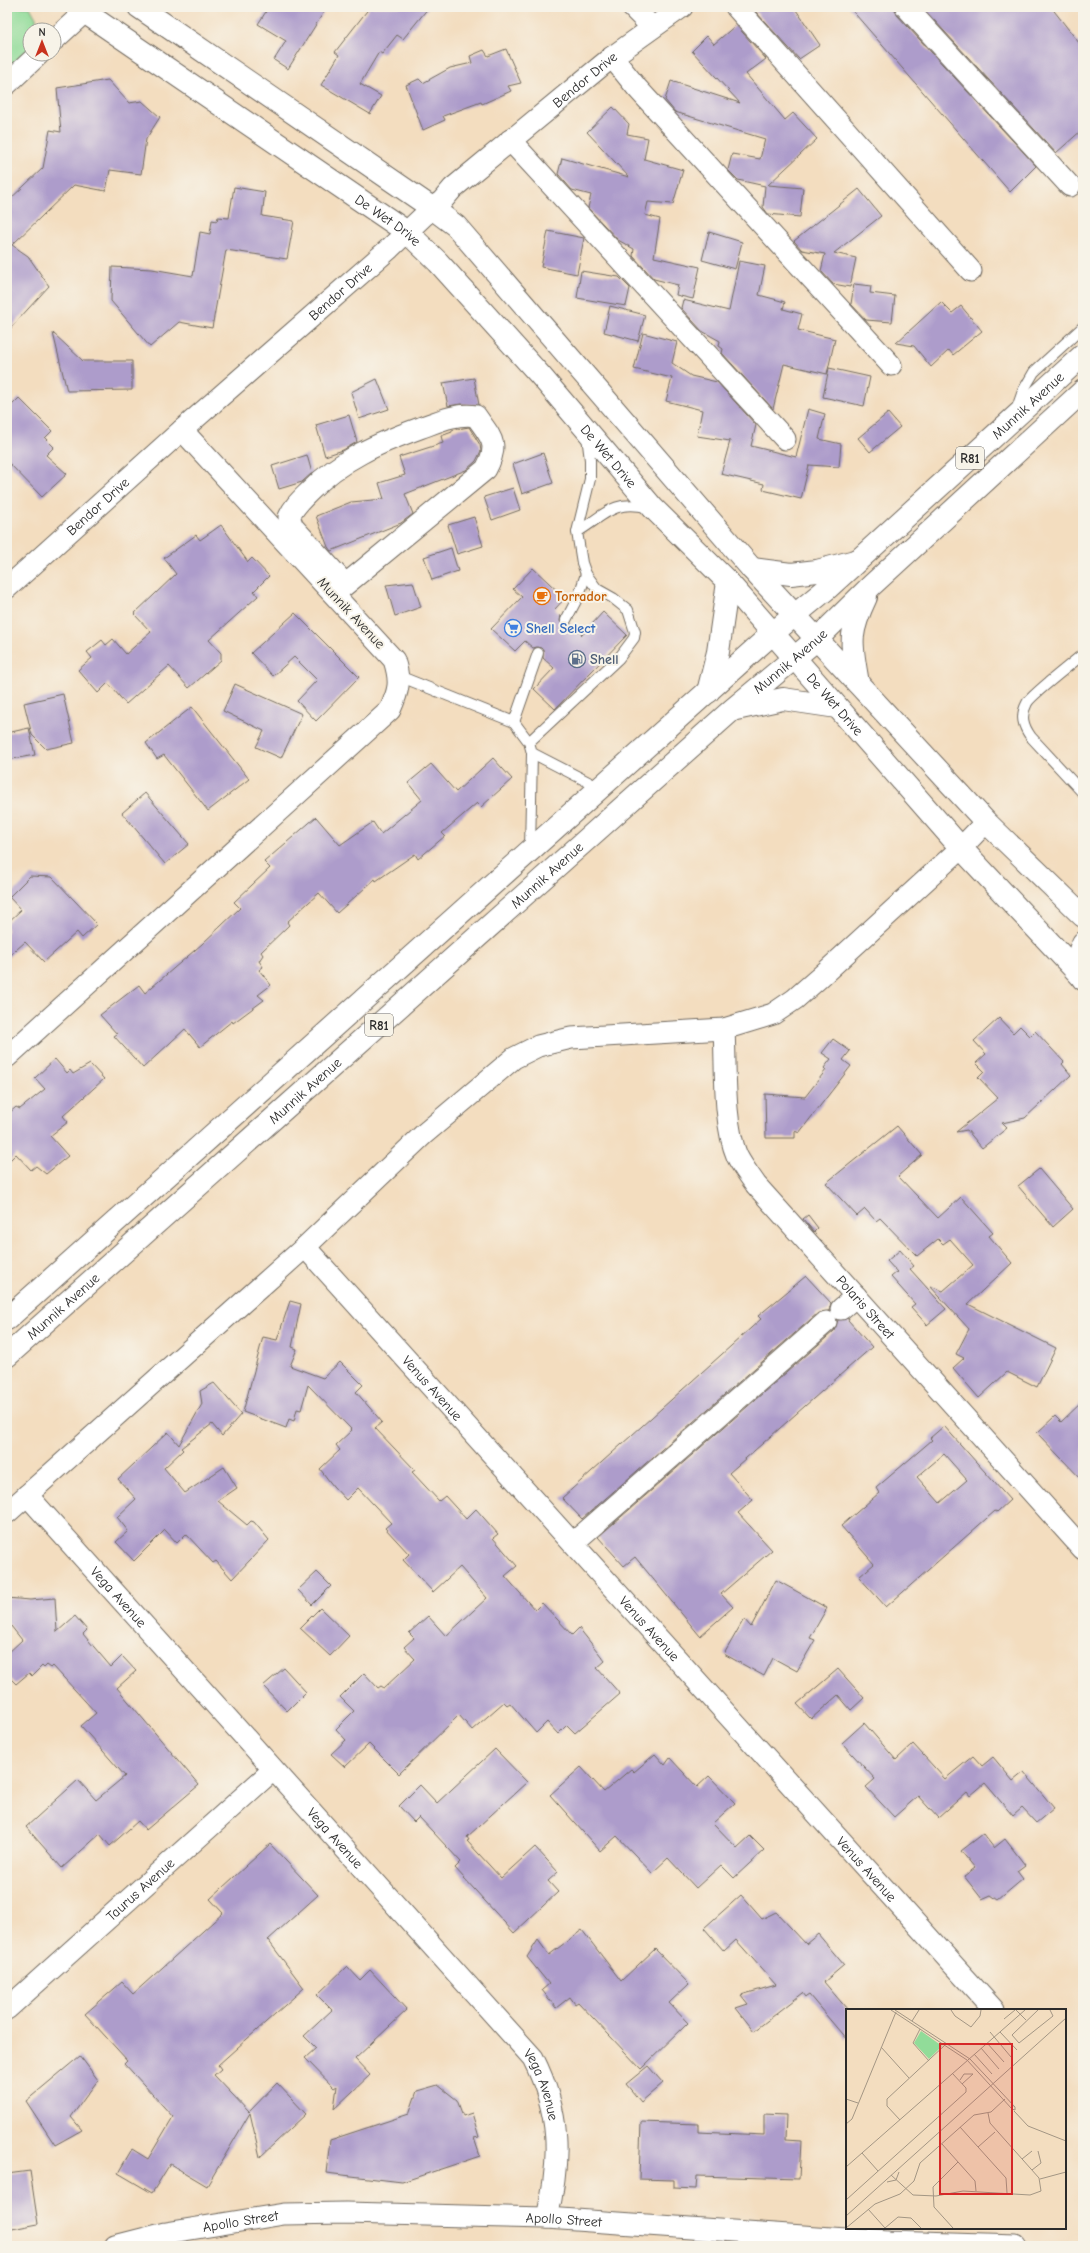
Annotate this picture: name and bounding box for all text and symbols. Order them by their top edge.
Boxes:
north arrow [22,22,62,62]
text: N [38,26,46,39]
street label: Bendor Drive [549,48,620,111]
street label: De Wet Drive [352,191,425,250]
street label: Bendor Drive [305,259,375,324]
street label: Munnik Avenue [988,368,1067,443]
street label: De Wet Drive [577,421,640,491]
road number: R81 [956,447,984,469]
street label: Bendor Drive [63,474,132,539]
street label: Munnik Avenue [314,574,388,652]
cafe icon: Torrador [532,586,552,606]
place label: Torrador [555,588,607,605]
supermarket icon: Shell Select [503,618,523,638]
place label: Shell Select [526,620,596,637]
street label: Munnik Avenue [750,625,831,697]
fuel station icon: Shell [567,649,587,669]
place label: Shell [590,651,619,668]
street label: De Wet Drive [803,669,867,739]
street label: Munnik Avenue [507,838,587,912]
road number: R81 [365,1014,393,1036]
street label: Munnik Avenue [265,1054,345,1127]
street label: Munnik Avenue [23,1269,103,1343]
street label: Polaris Street [833,1272,899,1343]
street label: Venus Avenue [399,1352,466,1424]
street label: Vega Avenue [87,1563,150,1631]
street label: Venus Avenue [616,1592,683,1665]
street label: Vega Avenue [304,1804,367,1872]
street label: Venus Avenue [833,1833,900,1905]
street label: Taurus Avenue [102,1854,178,1925]
inset map [846,2009,1066,2229]
street label: Vega Avenue [520,2045,562,2122]
street label: Apollo Street [201,2206,280,2235]
street label: Apollo Street [525,2209,603,2230]

